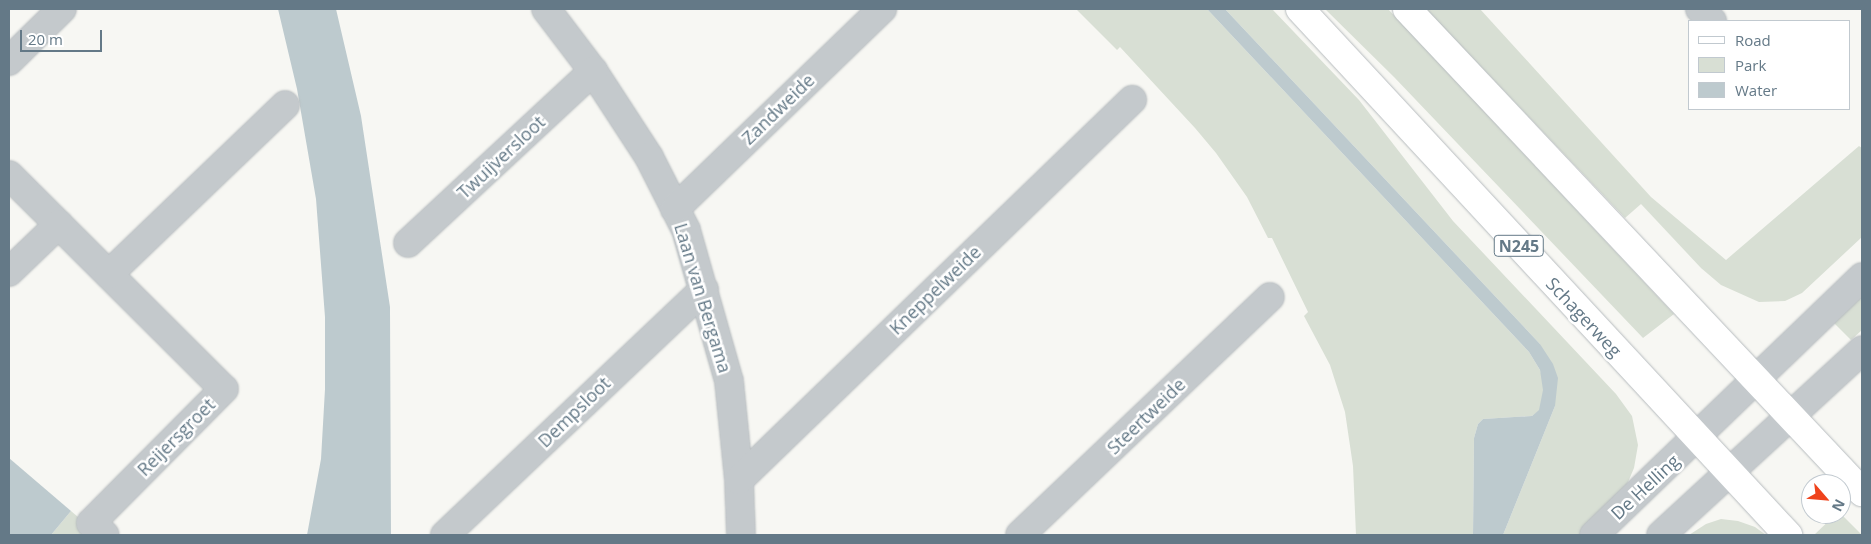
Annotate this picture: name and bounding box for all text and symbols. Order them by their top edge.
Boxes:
scale bar [22,20,105,52]
legend [1688,20,1851,110]
text: 20 m [28,29,63,49]
text: Road [1735,30,1771,50]
text: Park [1735,55,1766,75]
street label: Zandweide [737,69,819,149]
text: Water [1735,80,1777,100]
street label: Twuijversloot [453,111,549,203]
street label: Laan van Bergama [670,221,736,375]
road number: N245 [1493,232,1545,260]
street label: Kneppelweide [885,241,985,339]
street label: Schagerweg [1542,273,1626,361]
street label: Dempsloot [533,372,615,452]
street label: Steertweide [1103,374,1189,458]
street label: Reijersgroet [133,394,219,480]
street label: De Helling [1606,450,1684,524]
north arrow [1801,474,1851,524]
text: N [1828,496,1850,515]

